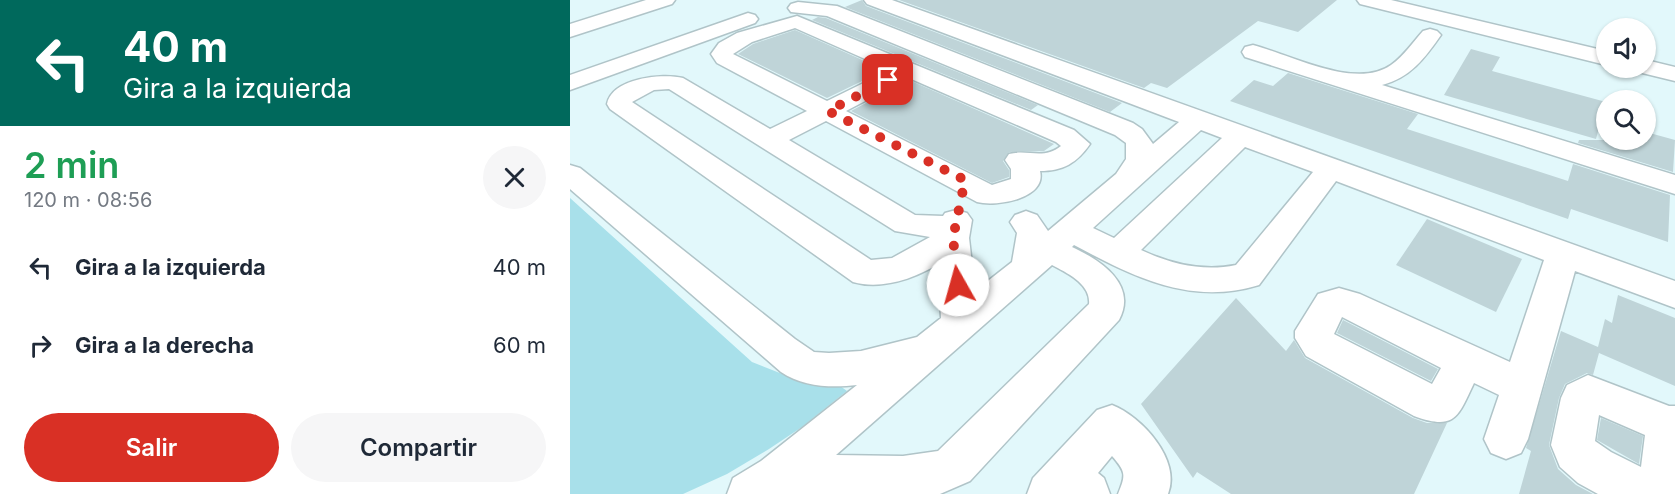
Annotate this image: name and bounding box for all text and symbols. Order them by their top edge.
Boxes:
map controls [1596,18,1656,150]
button: sound [1596,18,1656,78]
text: 40 m [123,21,228,72]
icon: left [24,24,102,102]
pin [862,54,913,105]
icon: arrive [871,63,904,96]
text: Gira a la izquierda [123,72,352,105]
button: search [1596,90,1656,150]
text: 2 min [24,143,119,187]
button: close [483,146,546,209]
text: 120 m · 08:56 [24,188,152,212]
icon: left [24,251,57,284]
position arrow [926,253,990,317]
text: Gira a la izquierda [75,254,266,280]
text: 40 m [492,254,546,280]
icon: right [24,329,57,362]
text: Gira a la derecha [75,332,254,358]
text: 60 m [493,332,546,358]
button: Salir [24,413,279,482]
button: Compartir [291,413,546,482]

